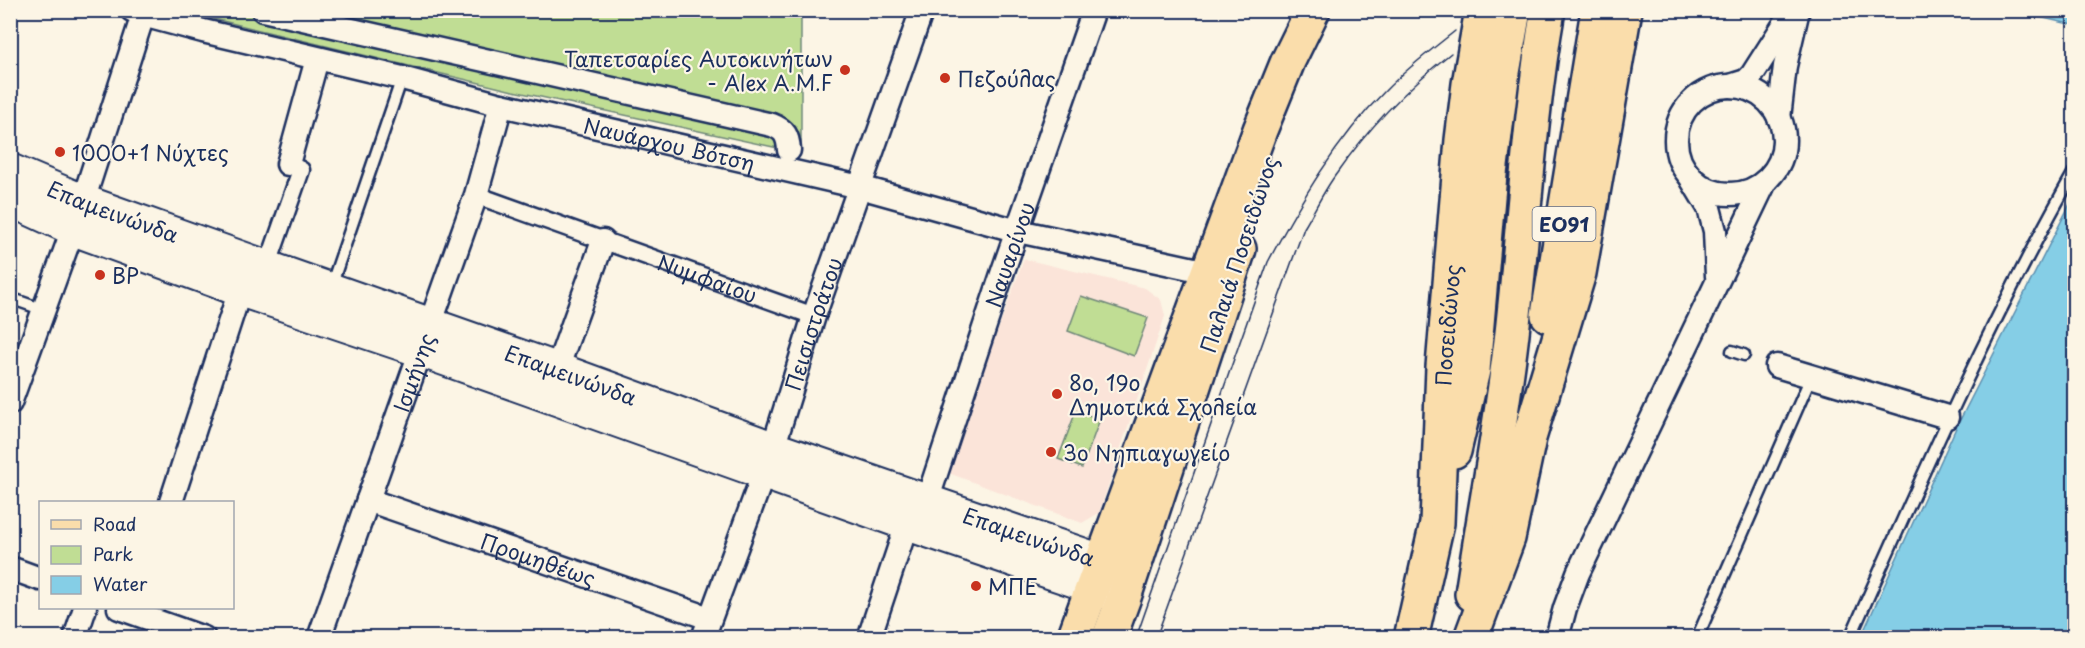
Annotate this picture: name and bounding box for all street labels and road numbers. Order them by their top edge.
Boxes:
street label: Ναυάρχου Βότση [581,108,758,178]
street label: Παλαιά Ποσειδώνος [1191,151,1285,357]
street label: Επαμεινώνδα [42,172,183,250]
street label: Ναυαρίνου [976,197,1042,311]
road number: ΕΟ91 [1532,207,1596,241]
street label: Νυμφαίου [653,245,762,310]
street label: Πεισιστράτου [776,253,850,394]
street label: Ποσειδώνος [1426,263,1468,387]
street label: Ισμήνης [384,328,442,416]
street label: Επαμεινώνδα [501,336,641,413]
street label: Επαμεινώνδα [959,498,1100,574]
street label: Προμηθέως [476,524,600,594]

